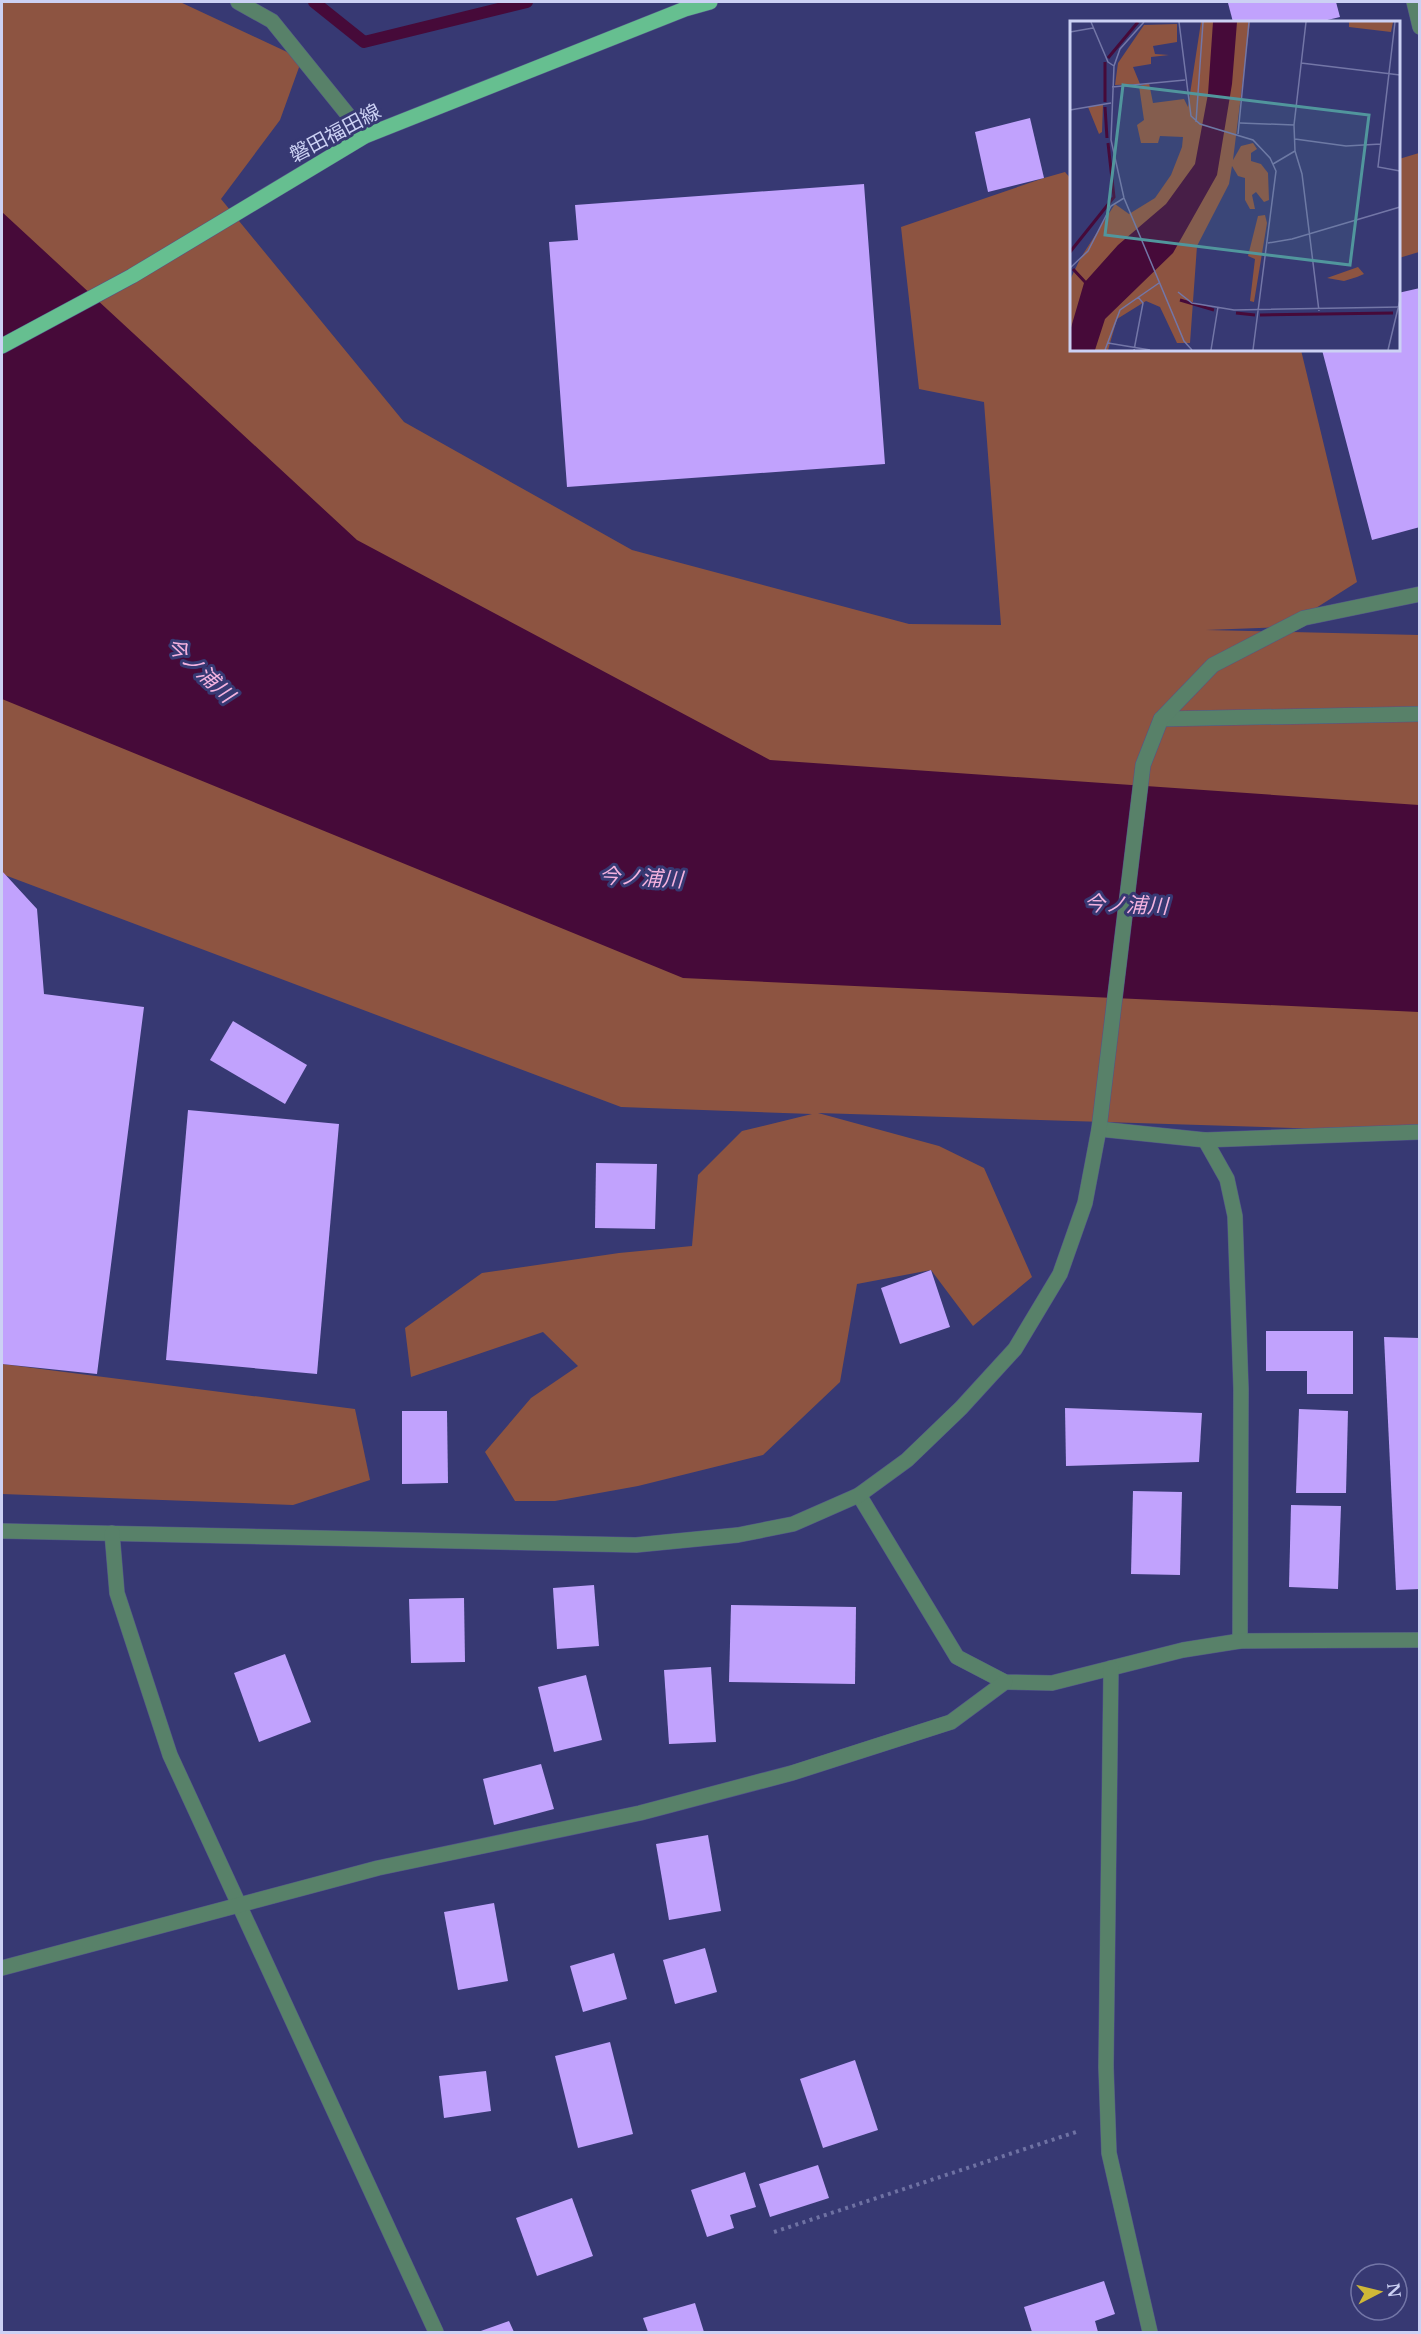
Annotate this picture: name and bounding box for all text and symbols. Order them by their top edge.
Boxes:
inset map [1070,21,1400,351]
street label: 磐田福田線 [285,99,385,167]
water label: 今ノ浦川 [160,632,241,710]
water label: 今ノ浦川 [598,863,686,893]
water label: 今ノ浦川 [1084,891,1170,920]
north arrow [1349,2262,1409,2322]
text: N [1383,2281,1405,2299]

